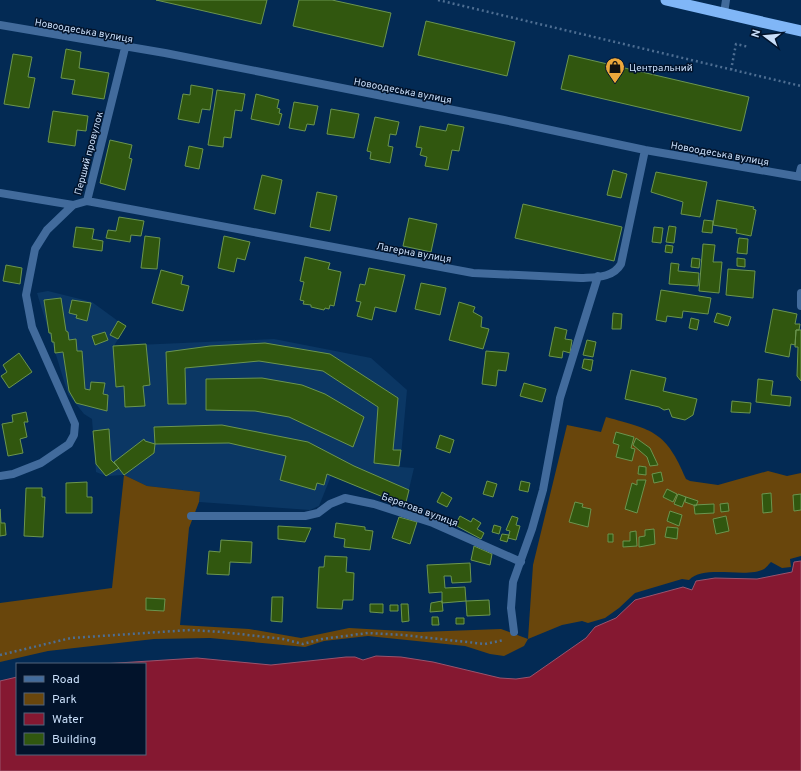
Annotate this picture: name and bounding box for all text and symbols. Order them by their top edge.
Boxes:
street label: Новоодеська вулиця [34,16,134,47]
north arrow [745,16,785,56]
text: N [749,28,764,39]
shop icon: Центральний [604,56,626,84]
place label: Центральний [629,62,693,75]
street label: Новоодеська вулиця [353,76,453,107]
street label: Перший провулок [72,110,107,197]
street label: Новоодеська вулиця [670,139,770,170]
street label: Лагерна вулиця [375,240,452,267]
street label: Берегова вулиця [379,490,460,530]
legend [16,663,146,755]
text: Road [52,672,80,688]
text: Park [52,692,77,708]
text: Water [52,712,84,728]
text: Building [52,732,96,748]

